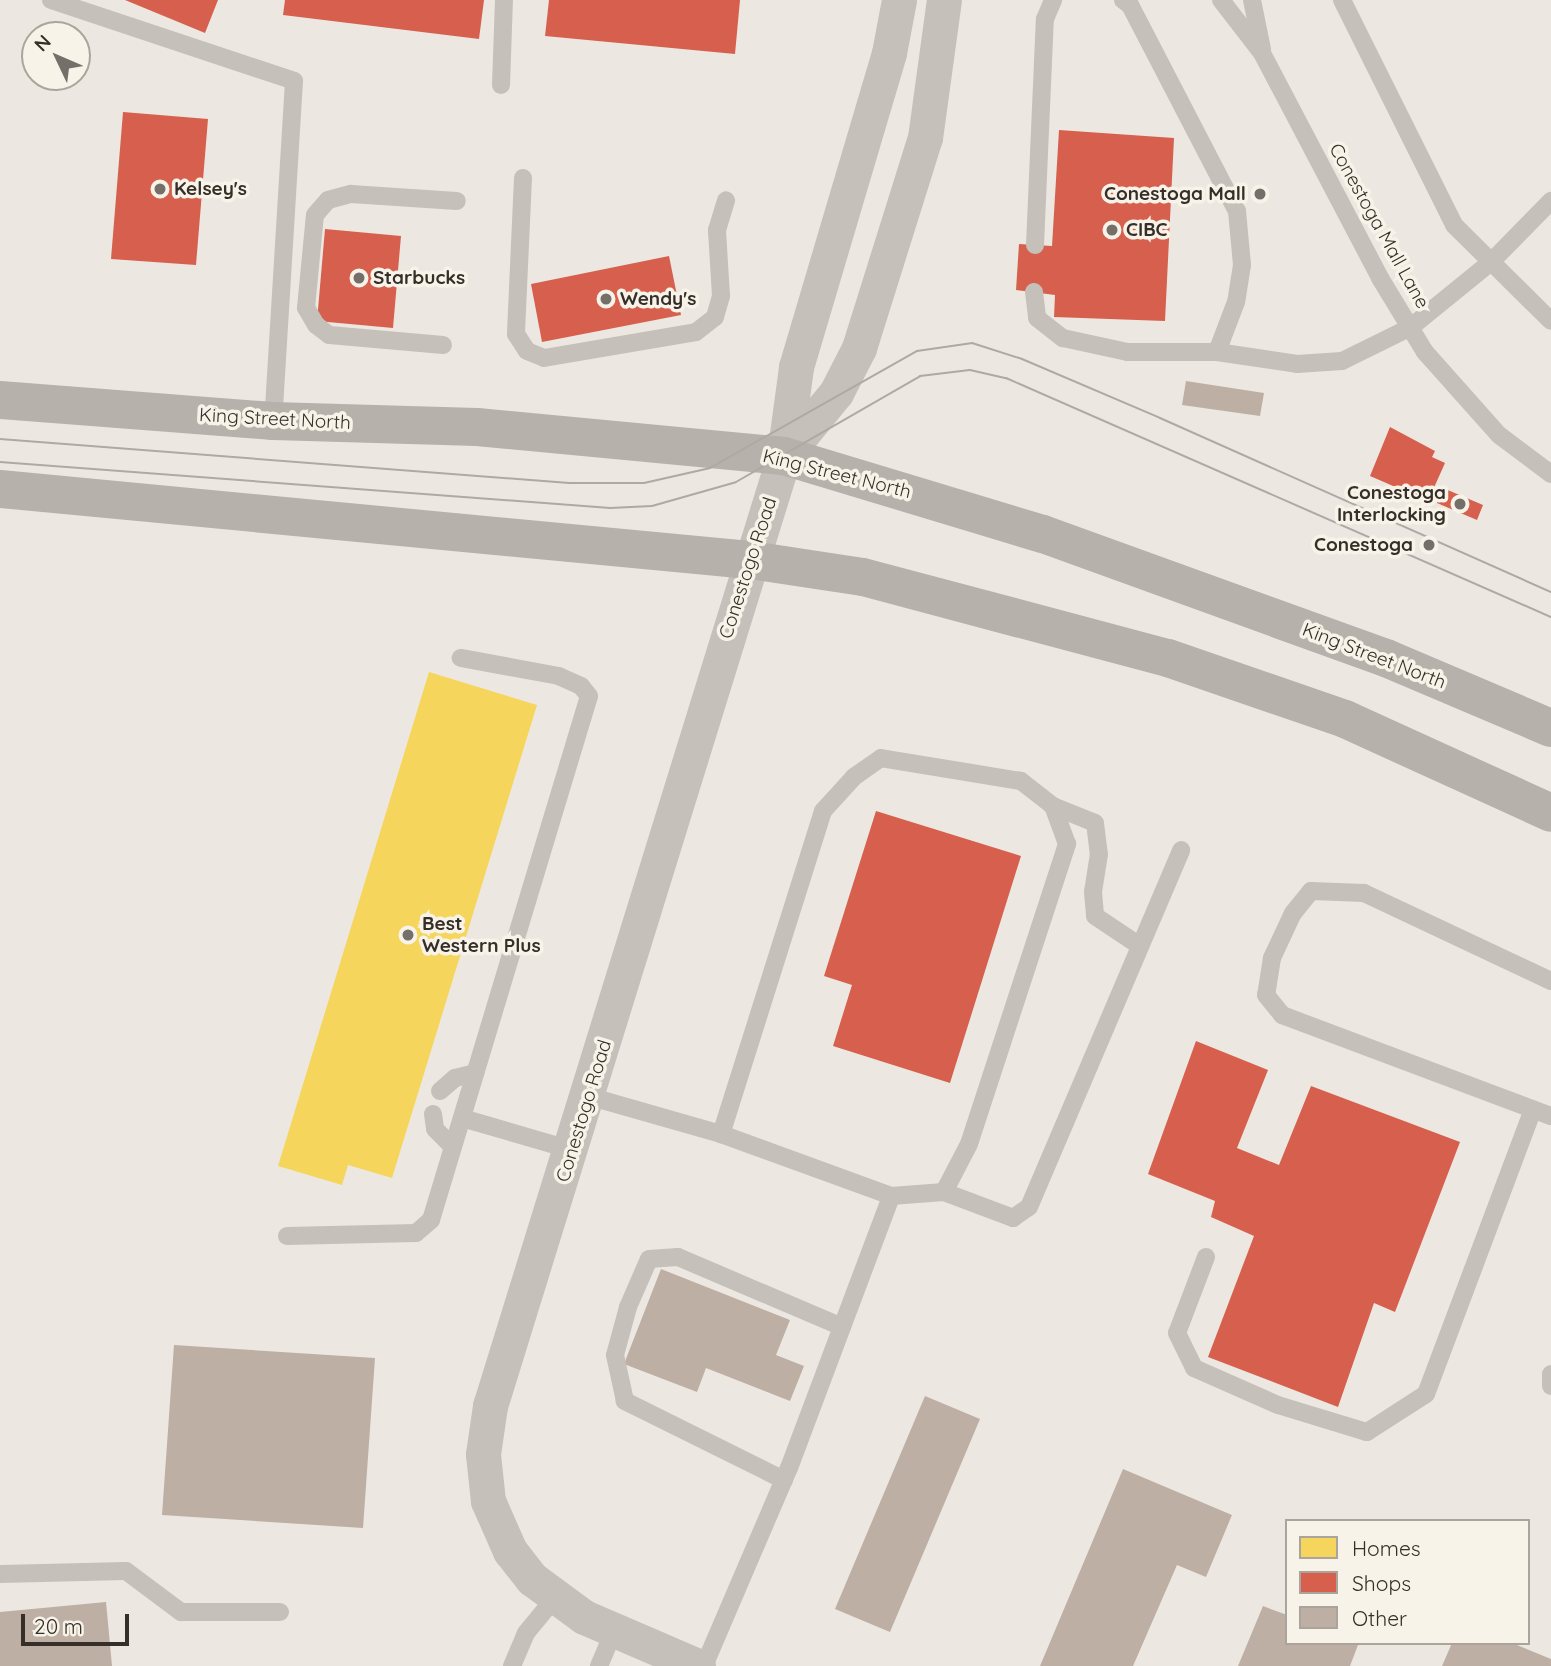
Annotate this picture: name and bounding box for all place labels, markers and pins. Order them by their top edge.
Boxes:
place label: Kelsey's [174,178,247,200]
marker: Kelsey's [152,181,168,197]
place label: Conestoga Mall [1104,183,1246,205]
marker: Conestoga Mall [1252,186,1268,202]
place label: CIBC [1126,219,1167,241]
marker: CIBC [1104,222,1120,238]
place label: Starbucks [373,267,465,289]
marker: Starbucks [351,270,367,286]
place label: Wendy's [620,288,696,310]
marker: Wendy's [598,291,614,307]
place label: Conestoga Interlocking [1337,482,1446,526]
marker: Conestoga Interlocking [1452,496,1468,512]
place label: Conestoga [1314,534,1413,556]
marker: Conestoga [1419,535,1439,555]
place label: Best Western Plus [422,913,541,957]
marker: Best Western Plus [400,927,416,943]

